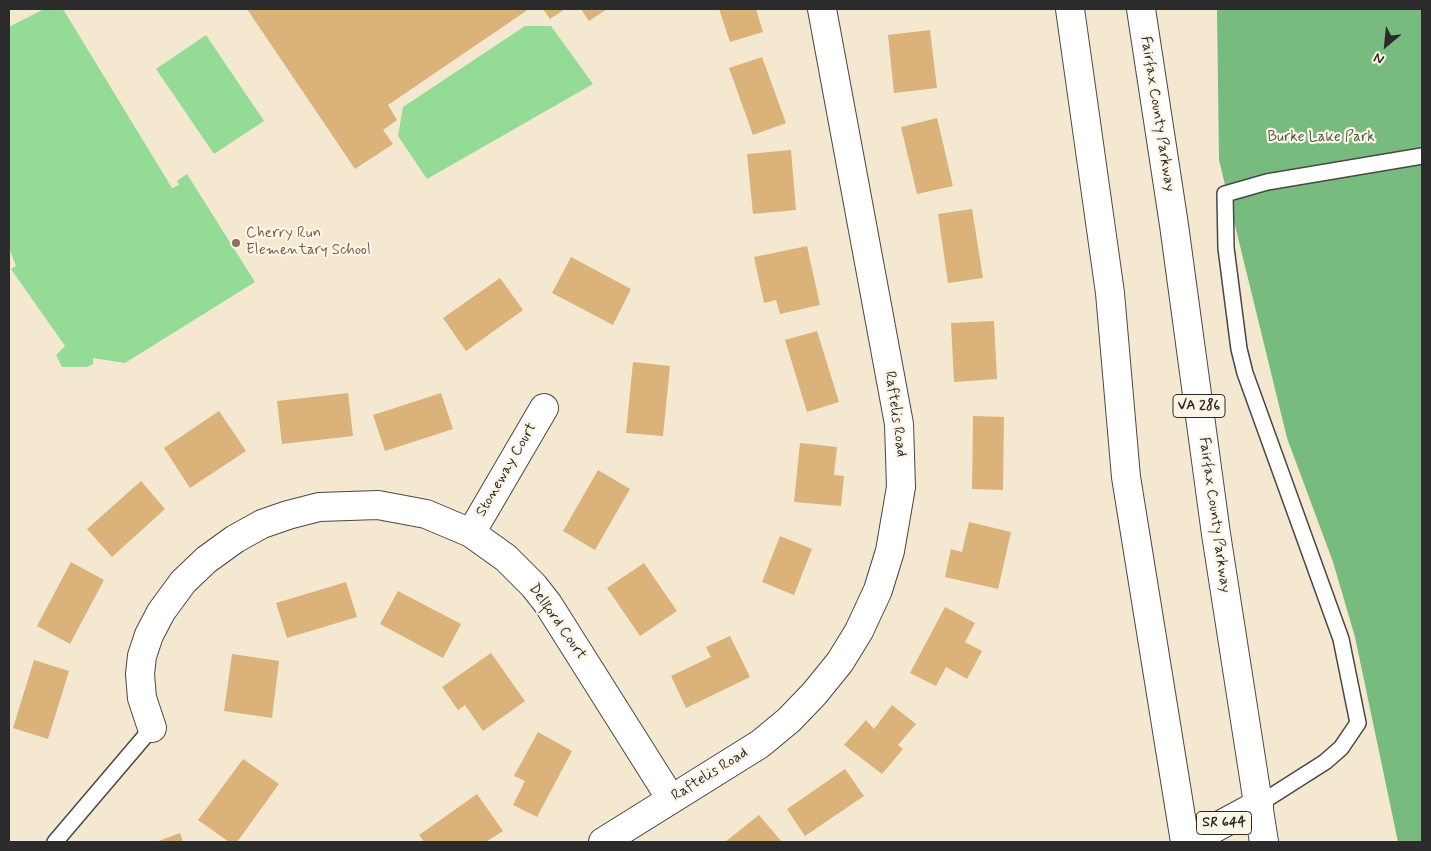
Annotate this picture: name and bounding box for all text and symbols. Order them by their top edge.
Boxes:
north arrow [1361,20,1411,70]
street label: Fairfax County Parkway [1136,35,1178,193]
text: N [1371,48,1387,68]
park label: Burke Lake Park [1267,129,1375,147]
place label: Cherry Run Elementary School [246,225,371,260]
marker: Cherry Run Elementary School [230,237,242,249]
street label: Raftelis Road [880,370,910,458]
road number: VA 286 [1173,394,1225,418]
street label: Stoneway Court [473,420,541,520]
street label: Fairfax County Parkway [1194,436,1234,594]
street label: Dellford Court [524,581,590,663]
street label: Raftelis Road [669,744,751,806]
road number: SR 644 [1196,811,1252,834]

